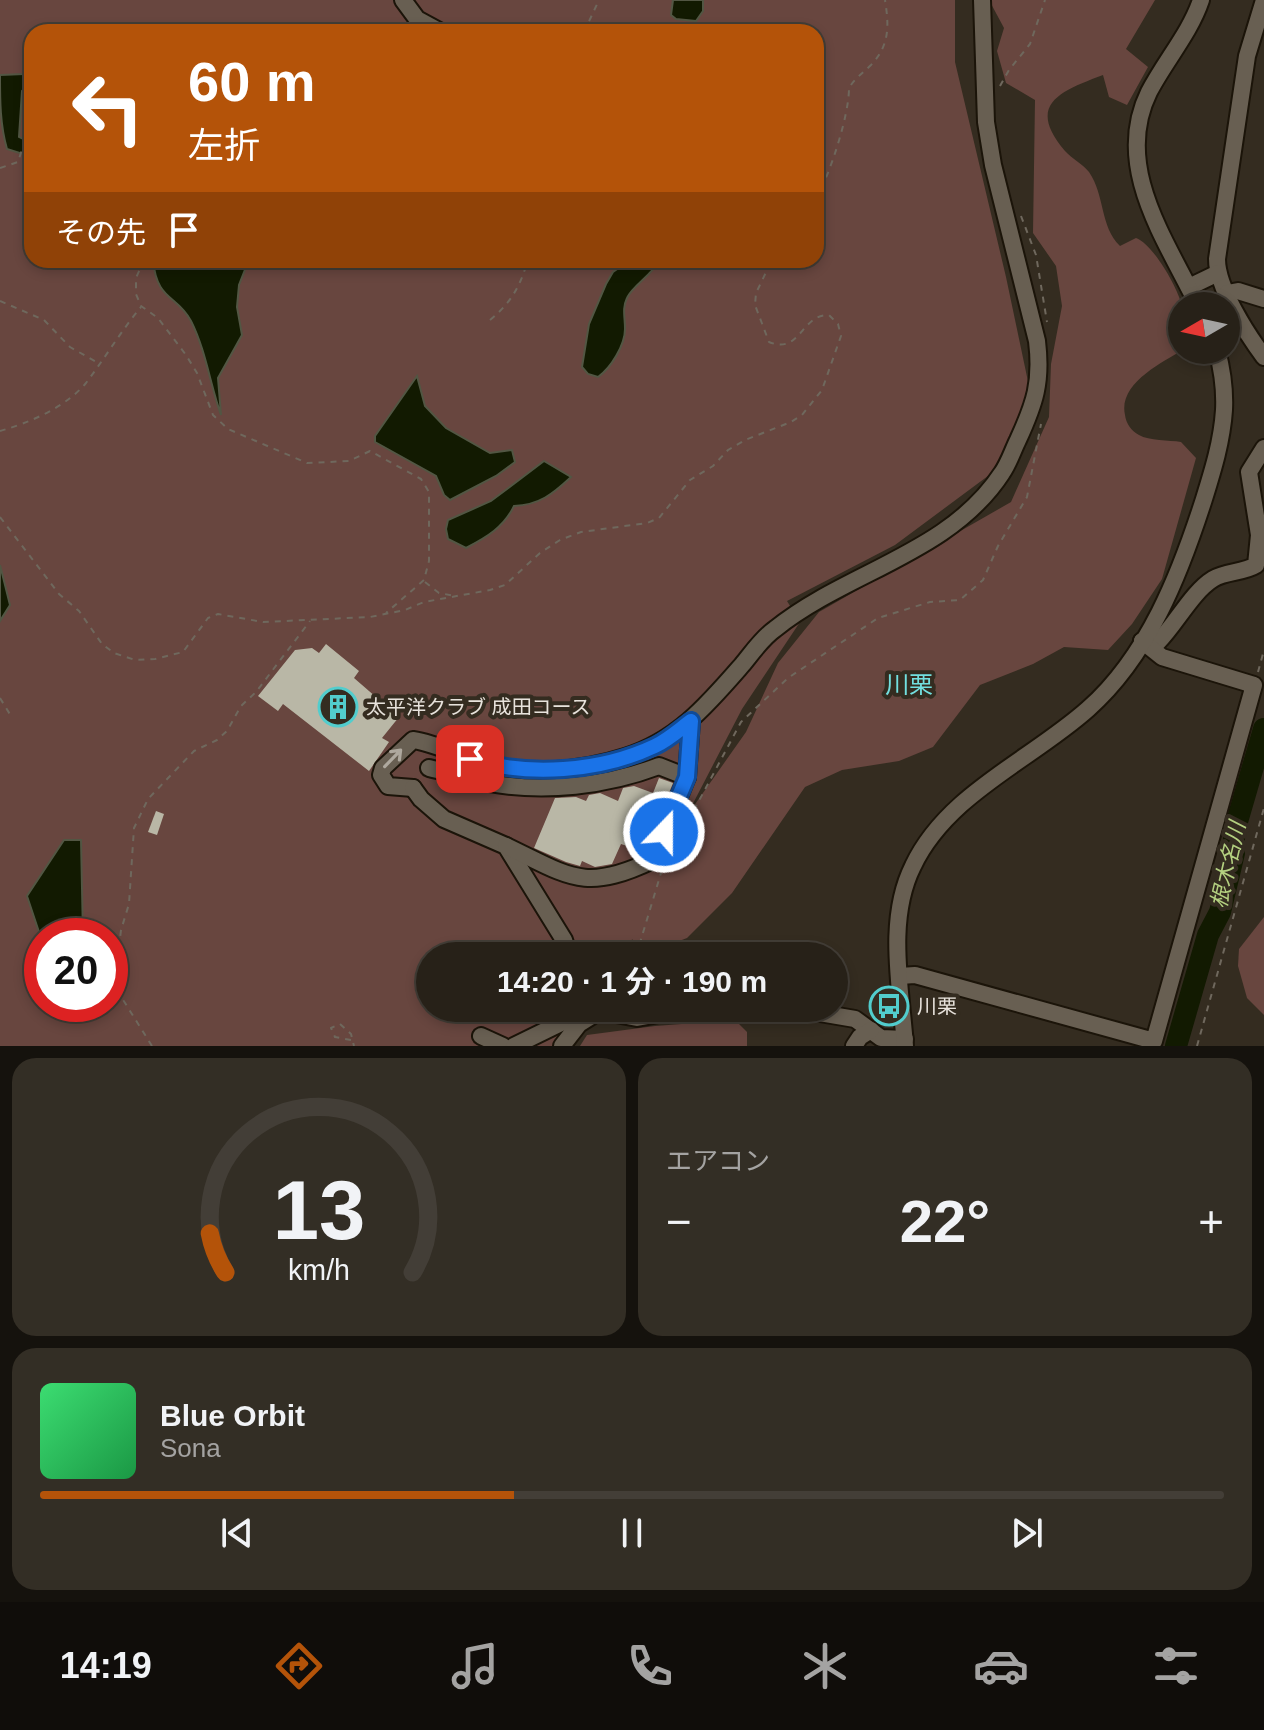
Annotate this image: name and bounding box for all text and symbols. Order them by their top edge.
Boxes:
text: 60 m [188,50,316,113]
icon: left [56,56,160,160]
text: 左折 [188,125,260,166]
icon: arrive [162,208,206,252]
text: その先 [56,216,146,249]
north arrow [1168,292,1240,364]
map controls [1168,292,1240,364]
district label: 川栗 [885,671,933,698]
building icon: 太平洋クラブ 成田コース [317,686,359,728]
place label: 太平洋クラブ 成田コース [366,696,591,718]
pin [436,725,504,793]
icon: arrive [448,737,492,781]
one-way arrow [383,748,402,768]
position arrow [622,790,706,874]
water label: 根木名川 [1206,817,1251,911]
speed limit sign: 20 [24,918,128,1022]
text: 14:20 · 1 分 · 190 m [497,965,767,998]
bus stop icon: 川栗 [868,985,910,1027]
place label: 川栗 [917,995,957,1017]
text: エアコン [666,1146,770,1176]
text: 13 [273,1164,365,1257]
text: 22° [900,1188,990,1255]
text: − [666,1197,692,1246]
text: + [1198,1197,1224,1246]
text: km/h [288,1254,350,1286]
text: Blue Orbit [160,1399,305,1432]
text: Sona [160,1433,221,1463]
icon: previous [215,1511,259,1555]
icon: pause [610,1511,654,1555]
icon: next [1005,1511,1049,1555]
icon: directions [271,1638,327,1694]
icon: music [447,1638,503,1694]
icon: phone [622,1638,678,1694]
icon: climate [797,1638,853,1694]
icon: car [973,1638,1029,1694]
icon: filters [1148,1638,1204,1694]
text: 14:19 [60,1645,152,1686]

